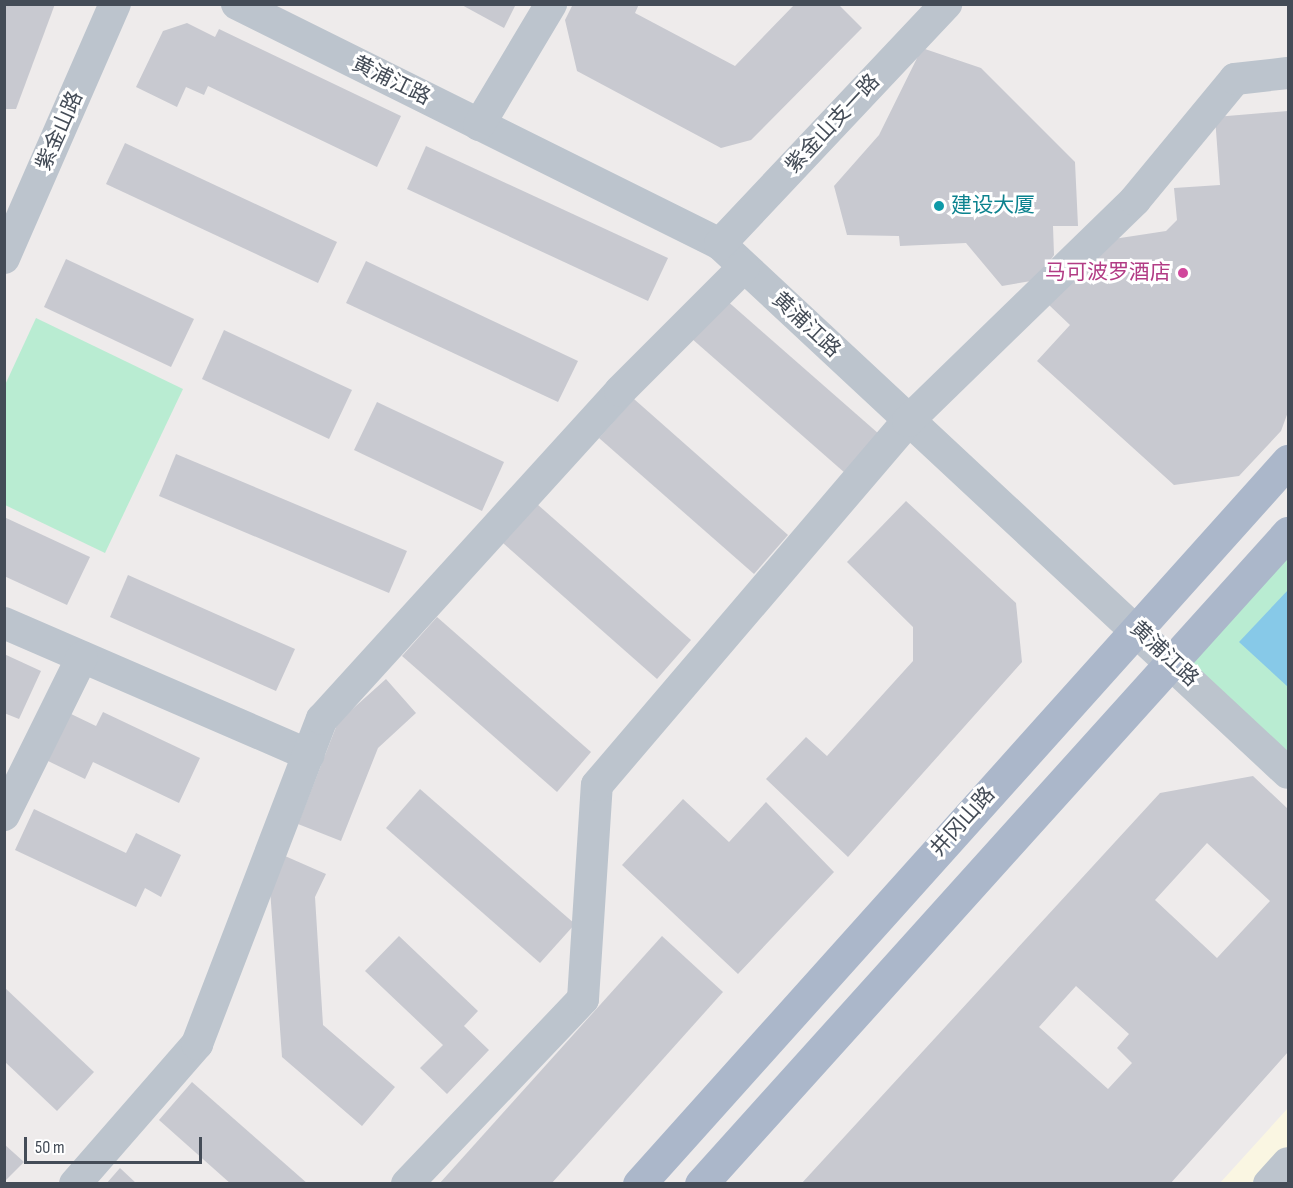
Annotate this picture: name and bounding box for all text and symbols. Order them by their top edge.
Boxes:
street label: 黄浦江路 [348,51,434,111]
street label: 紫金山支一路 [781,69,885,179]
street label: 紫金山路 [31,88,89,174]
place label: 建设大厦 [951,193,1035,219]
marker: 建设大厦 [932,199,946,213]
place label: 马可波罗酒店 [1045,260,1171,286]
marker: 马可波罗酒店 [1176,266,1190,280]
street label: 黄浦江路 [767,287,845,363]
street label: 黄浦江路 [1125,616,1203,692]
street label: 井冈山路 [926,782,1000,862]
scale bar [27,1125,206,1163]
text: 50 m [35,1137,65,1158]

